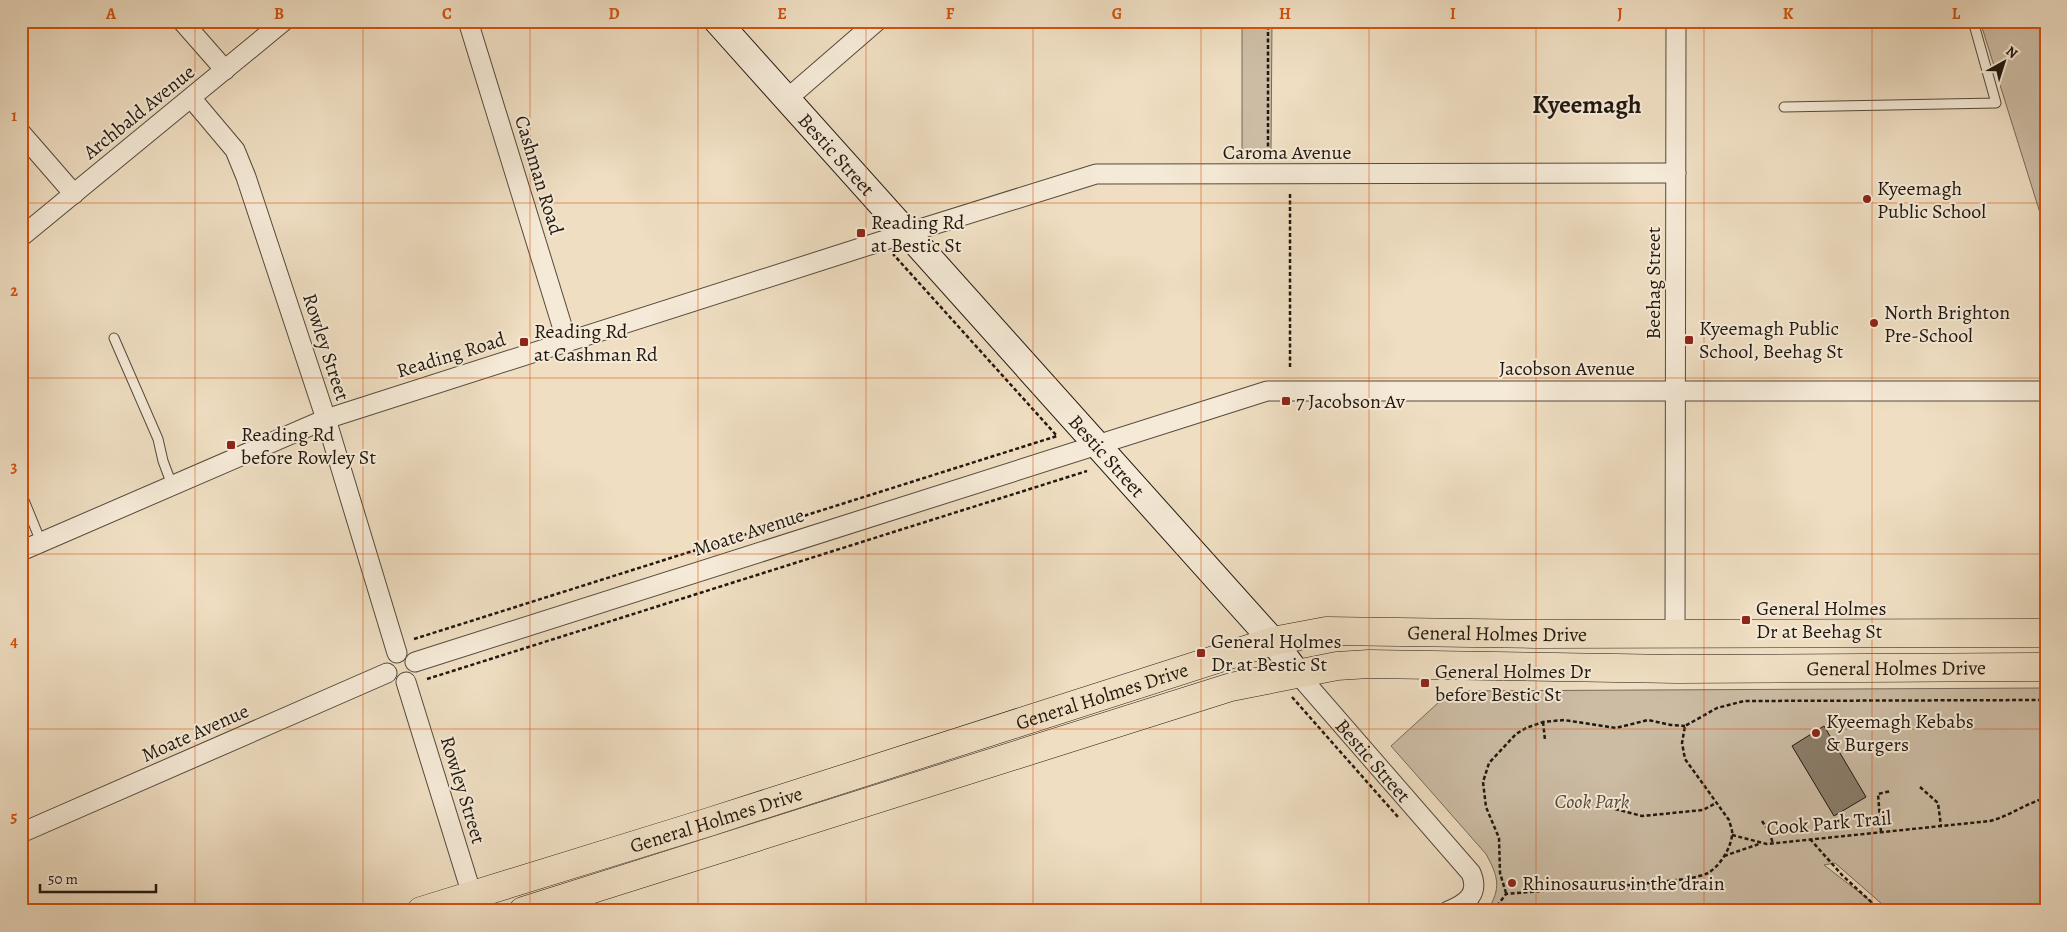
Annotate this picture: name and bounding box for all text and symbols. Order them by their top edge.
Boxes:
text: A [105,3,117,25]
text: B [274,3,284,25]
text: C [442,3,452,25]
text: D [608,3,620,25]
text: E [777,3,787,25]
text: F [946,3,955,25]
text: G [1112,3,1122,25]
text: H [1279,3,1291,25]
text: I [1450,3,1456,25]
text: J [1617,3,1623,25]
text: K [1783,3,1794,25]
text: L [1952,3,1961,25]
north arrow [1980,38,2030,88]
text: N [2002,42,2022,63]
street label: Archbald Avenue [77,59,201,166]
district label: Kyeemagh [1532,88,1642,122]
text: 1 [11,105,17,127]
street label: Bestic Street [792,107,881,202]
street label: Cashman Road [508,112,570,238]
street label: Caroma Avenue [1223,139,1351,166]
place label: Kyeemagh Public School [1877,175,1986,225]
marker: Kyeemagh Public School [1861,193,1873,205]
place label: Reading Rd at Bestic St [871,209,965,259]
street label: Beehag Street [1640,226,1667,339]
marker: Reading Rd at Bestic St [855,227,867,239]
text: 2 [10,280,18,302]
street label: Rowley Street [296,290,356,404]
place label: North Brighton Pre-School [1884,299,2010,349]
place label: Kyeemagh Public School, Beehag St [1699,315,1844,365]
marker: North Brighton Pre-School [1868,317,1880,329]
place label: Reading Rd at Cashman Rd [534,318,658,368]
street label: Reading Road [393,326,509,384]
marker: Kyeemagh Public School, Beehag St [1683,334,1695,346]
marker: Reading Rd at Cashman Rd [518,336,530,348]
street label: Jacobson Avenue [1499,355,1635,382]
place label: 7 Jacobson Av [1296,388,1406,415]
marker: 7 Jacobson Av [1280,395,1292,407]
street label: Bestic Street [1063,409,1151,503]
place label: Reading Rd before Rowley St [241,421,376,471]
marker: Reading Rd before Rowley St [225,439,237,451]
text: 3 [11,456,18,478]
street label: Moate Avenue [690,501,808,563]
place label: General Holmes Dr at Beehag St [1756,595,1887,645]
marker: General Holmes Dr at Beehag St [1740,614,1752,626]
street label: General Holmes Drive [1407,619,1587,648]
place label: General Holmes Dr at Bestic St [1211,628,1342,678]
text: 4 [10,631,18,653]
marker: General Holmes Dr at Bestic St [1195,647,1207,659]
street label: General Holmes Drive [1806,654,1986,682]
street label: General Holmes Drive [1012,656,1192,736]
place label: General Holmes Dr before Bestic St [1435,658,1592,708]
marker: General Holmes Dr before Bestic St [1419,677,1431,689]
street label: Moate Avenue [137,697,253,769]
place label: Kyeemagh Kebabs & Burgers [1826,708,1974,758]
street label: Bestic Street [1329,713,1417,808]
marker: Kyeemagh Kebabs & Burgers [1810,727,1822,739]
street label: Rowley Street [434,733,492,848]
street label: General Holmes Drive [626,779,806,859]
park label: Cook Park [1555,788,1630,815]
street label: Cook Park Trail [1766,804,1893,842]
text: 5 [11,806,18,828]
scale bar [40,862,156,894]
text: 50 m [48,869,78,889]
place label: Rhinosaurus in the drain [1522,870,1725,897]
marker: Rhinosaurus in the drain [1506,877,1518,889]

